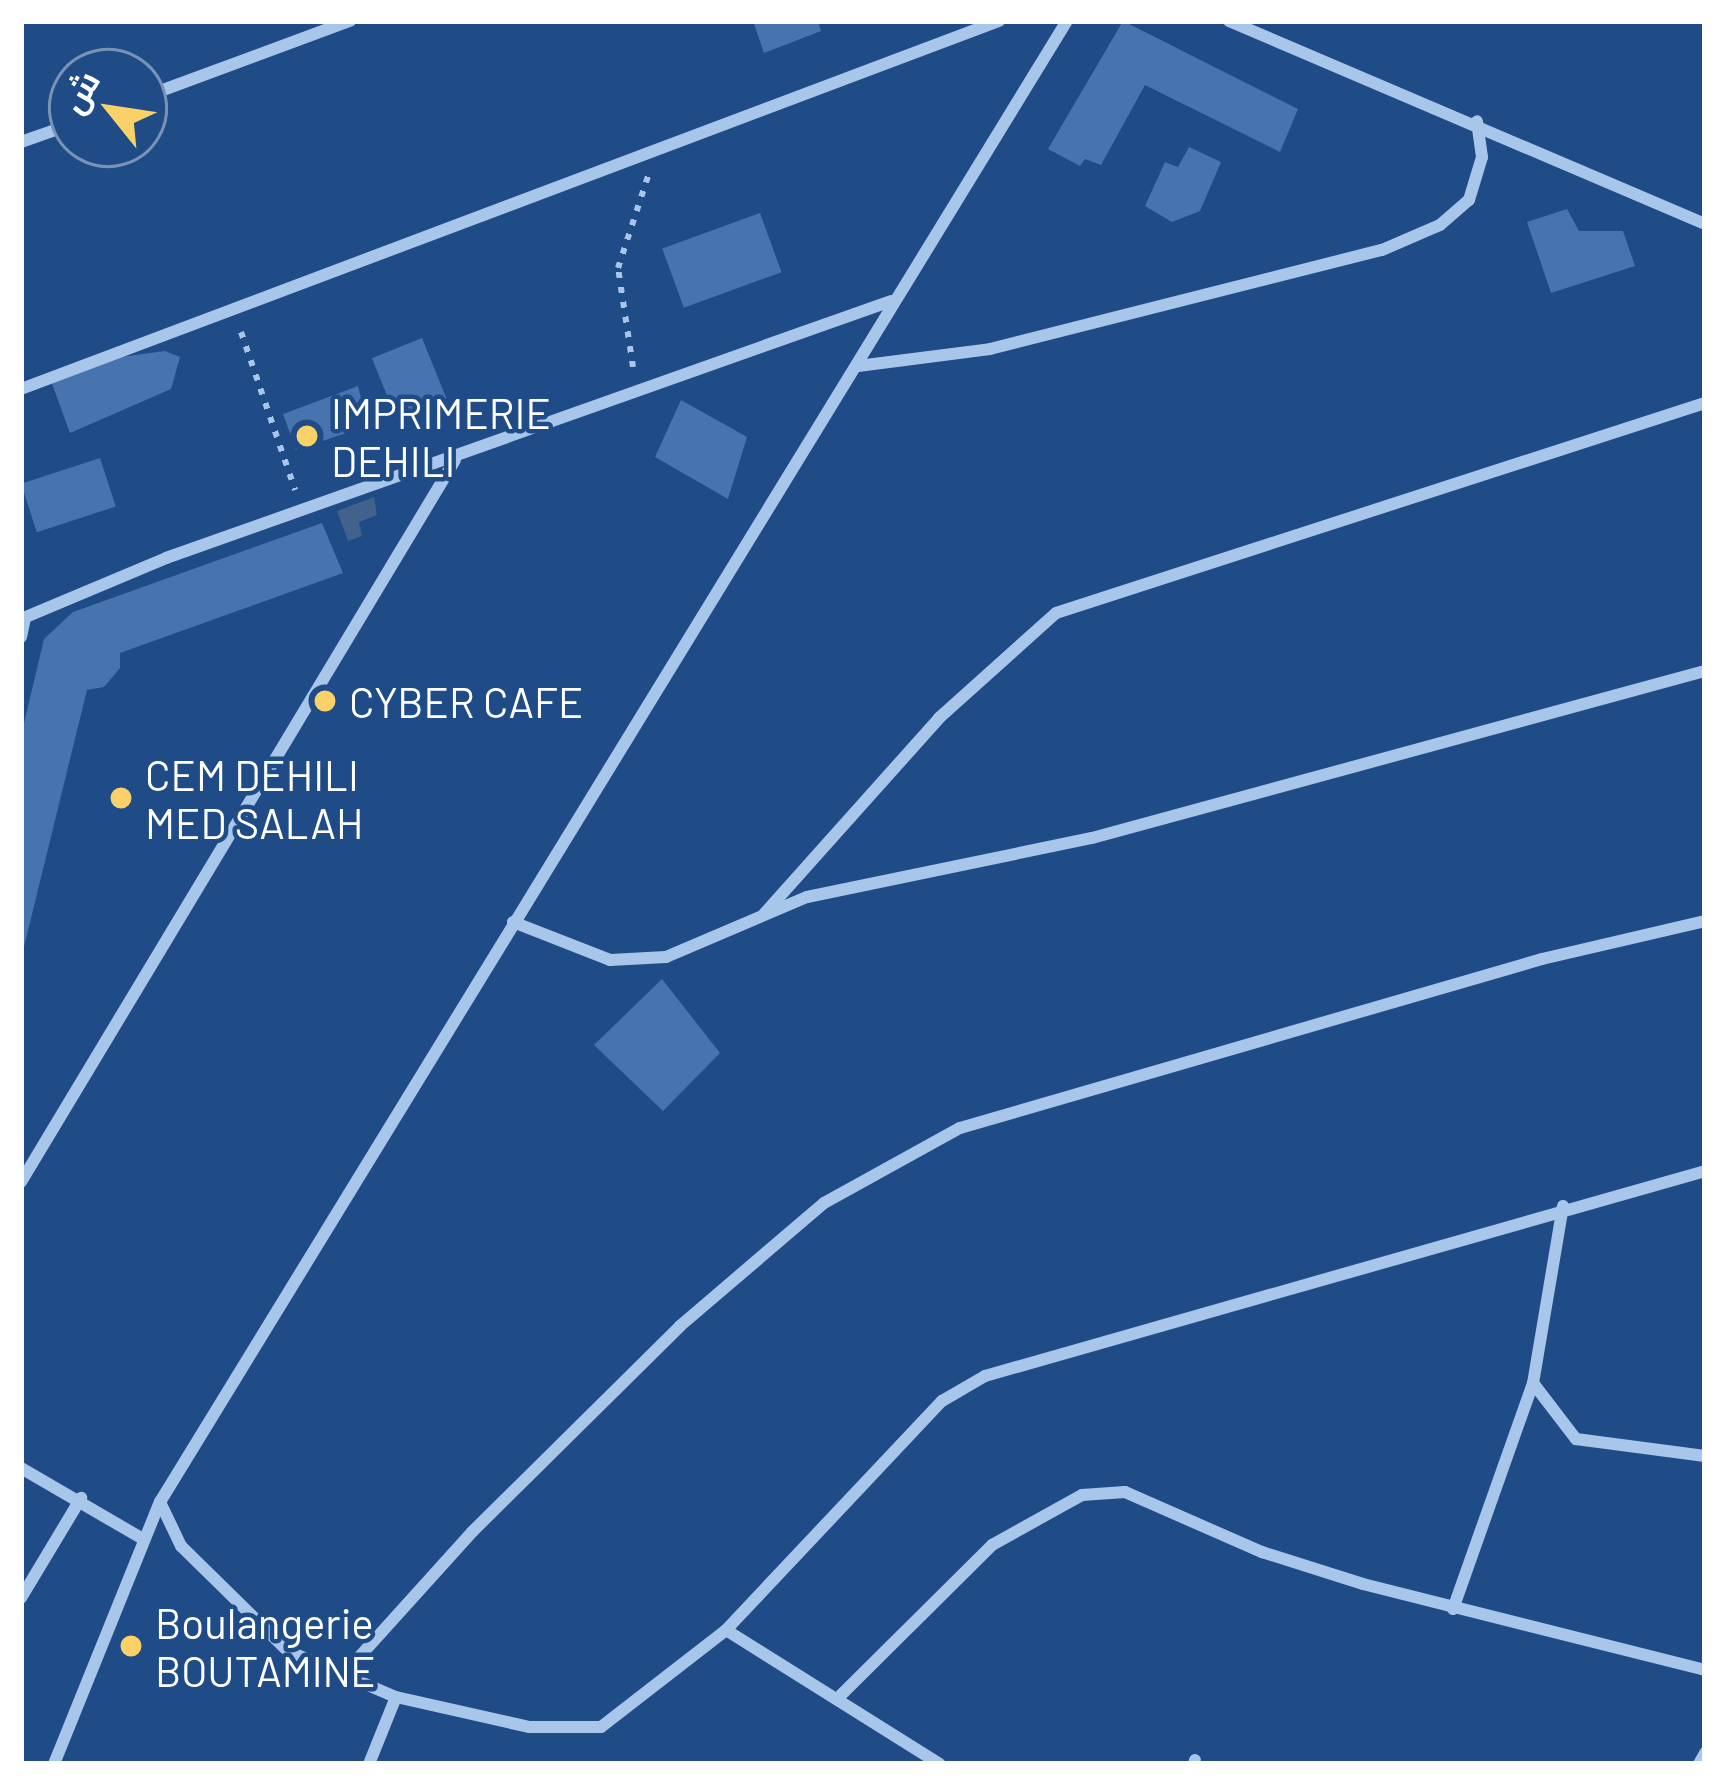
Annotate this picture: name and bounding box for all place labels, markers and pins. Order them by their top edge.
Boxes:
place label: IMPRIMERIE DEHILI [331,387,551,486]
marker: IMPRIMERIE DEHILI [294,423,320,449]
place label: CYBER CAFE [349,676,583,726]
marker: CYBER CAFE [312,688,338,714]
place label: CEM DEHILI MED SALAH [145,749,363,848]
marker: CEM DEHILI MED SALAH [108,785,134,811]
place label: Boulangerie BOUTAMINE [155,1597,376,1696]
marker: Boulangerie BOUTAMINE [118,1633,144,1659]

